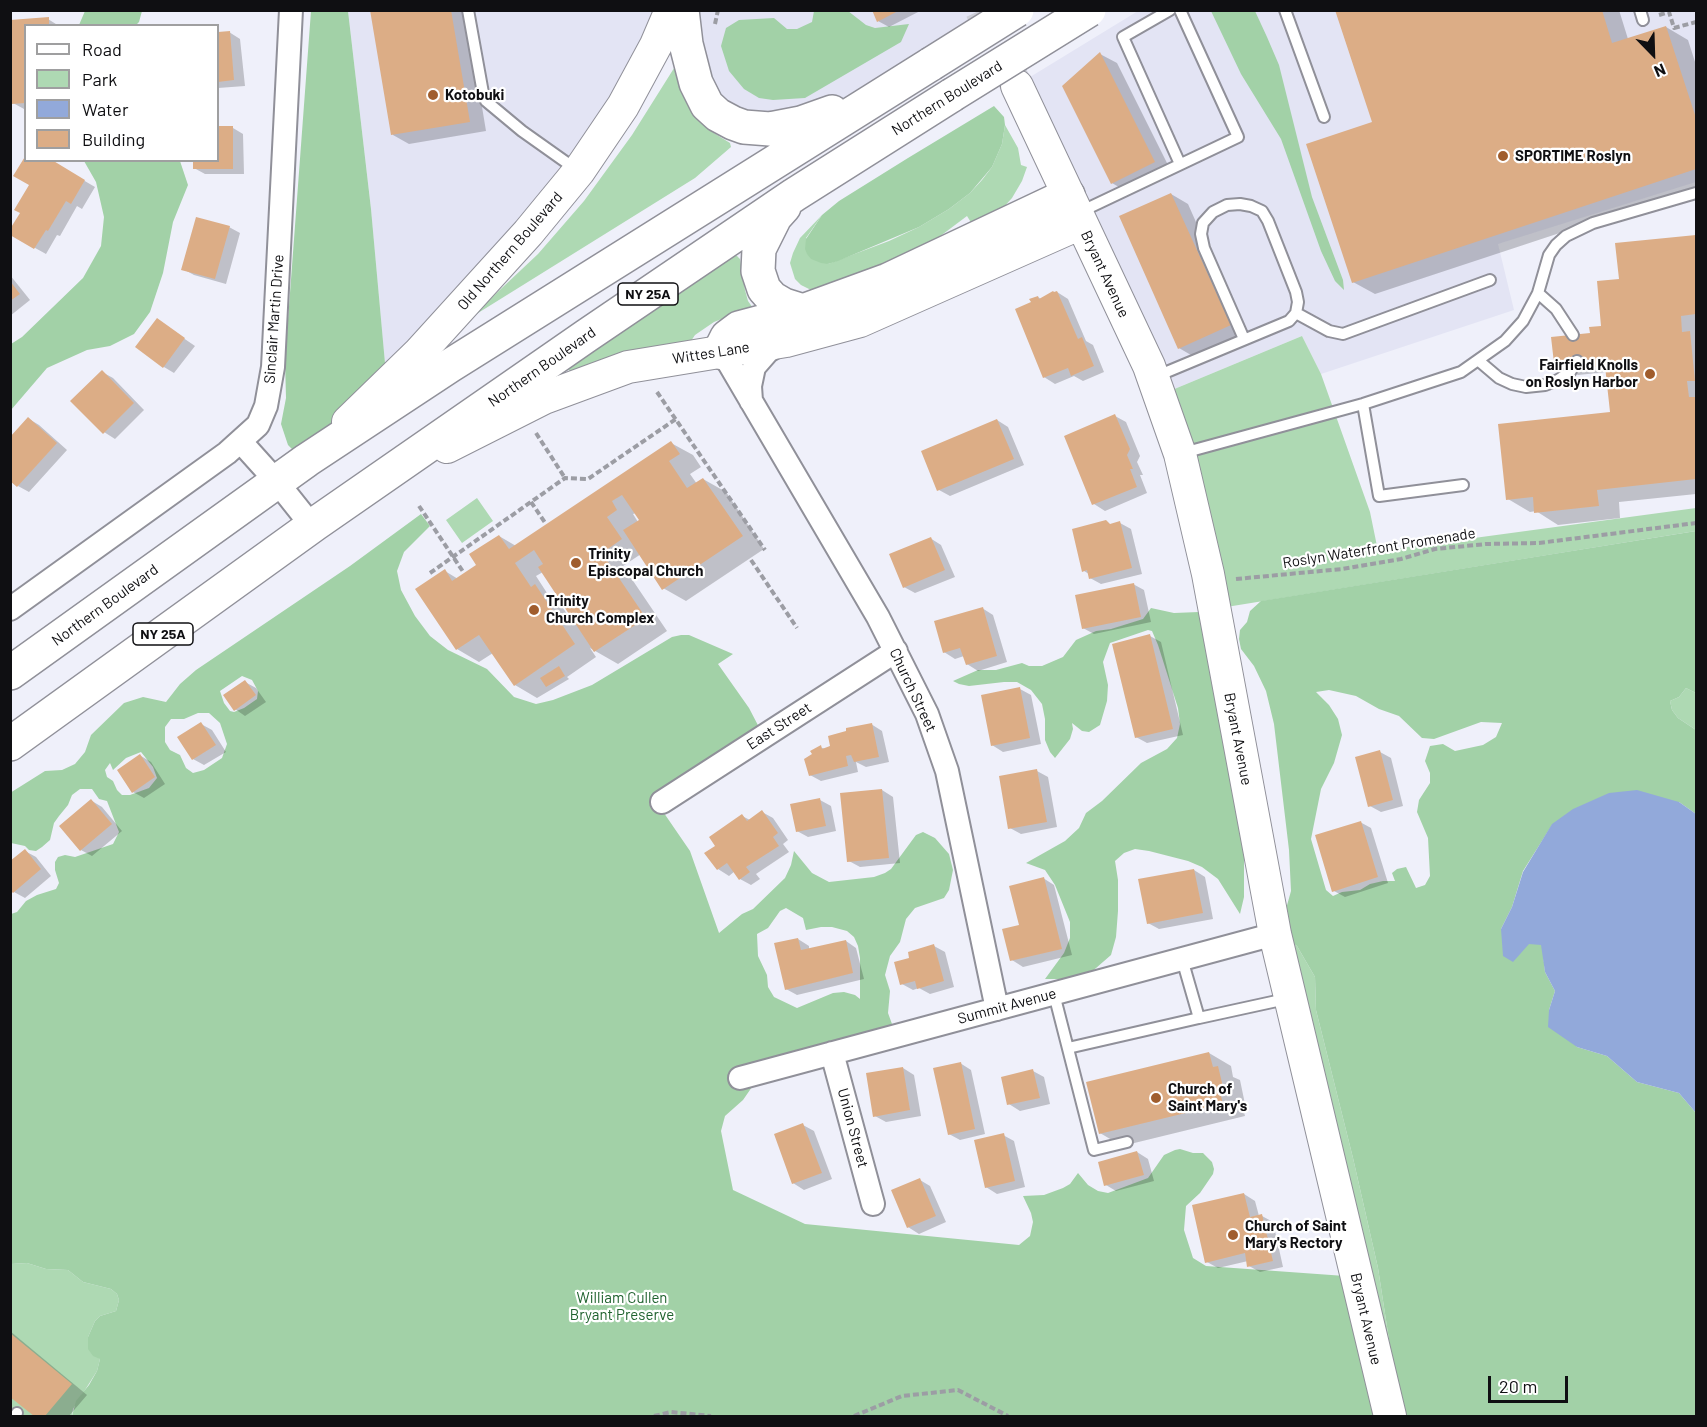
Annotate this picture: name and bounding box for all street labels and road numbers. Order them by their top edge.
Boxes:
street label: Northern Boulevard [888,57,1006,139]
street label: Old Northern Boulevard [454,188,566,314]
street label: Bryant Avenue [1077,228,1133,320]
street label: Sinclair Martin Drive [261,254,287,384]
road number: NY 25A [618,283,678,305]
street label: Northern Boulevard [485,323,599,411]
street label: Wittes Lane [671,338,751,368]
street label: Roslyn Waterfront Promenade [1281,524,1477,572]
street label: Northern Boulevard [48,560,162,650]
road number: NY 25A [133,623,193,645]
street label: Church Street [886,645,940,735]
street label: Bryant Avenue [1220,691,1256,787]
street label: East Street [743,698,815,754]
street label: Summit Avenue [956,984,1058,1028]
street label: Union Street [834,1086,872,1170]
street label: Bryant Avenue [1347,1271,1385,1367]

